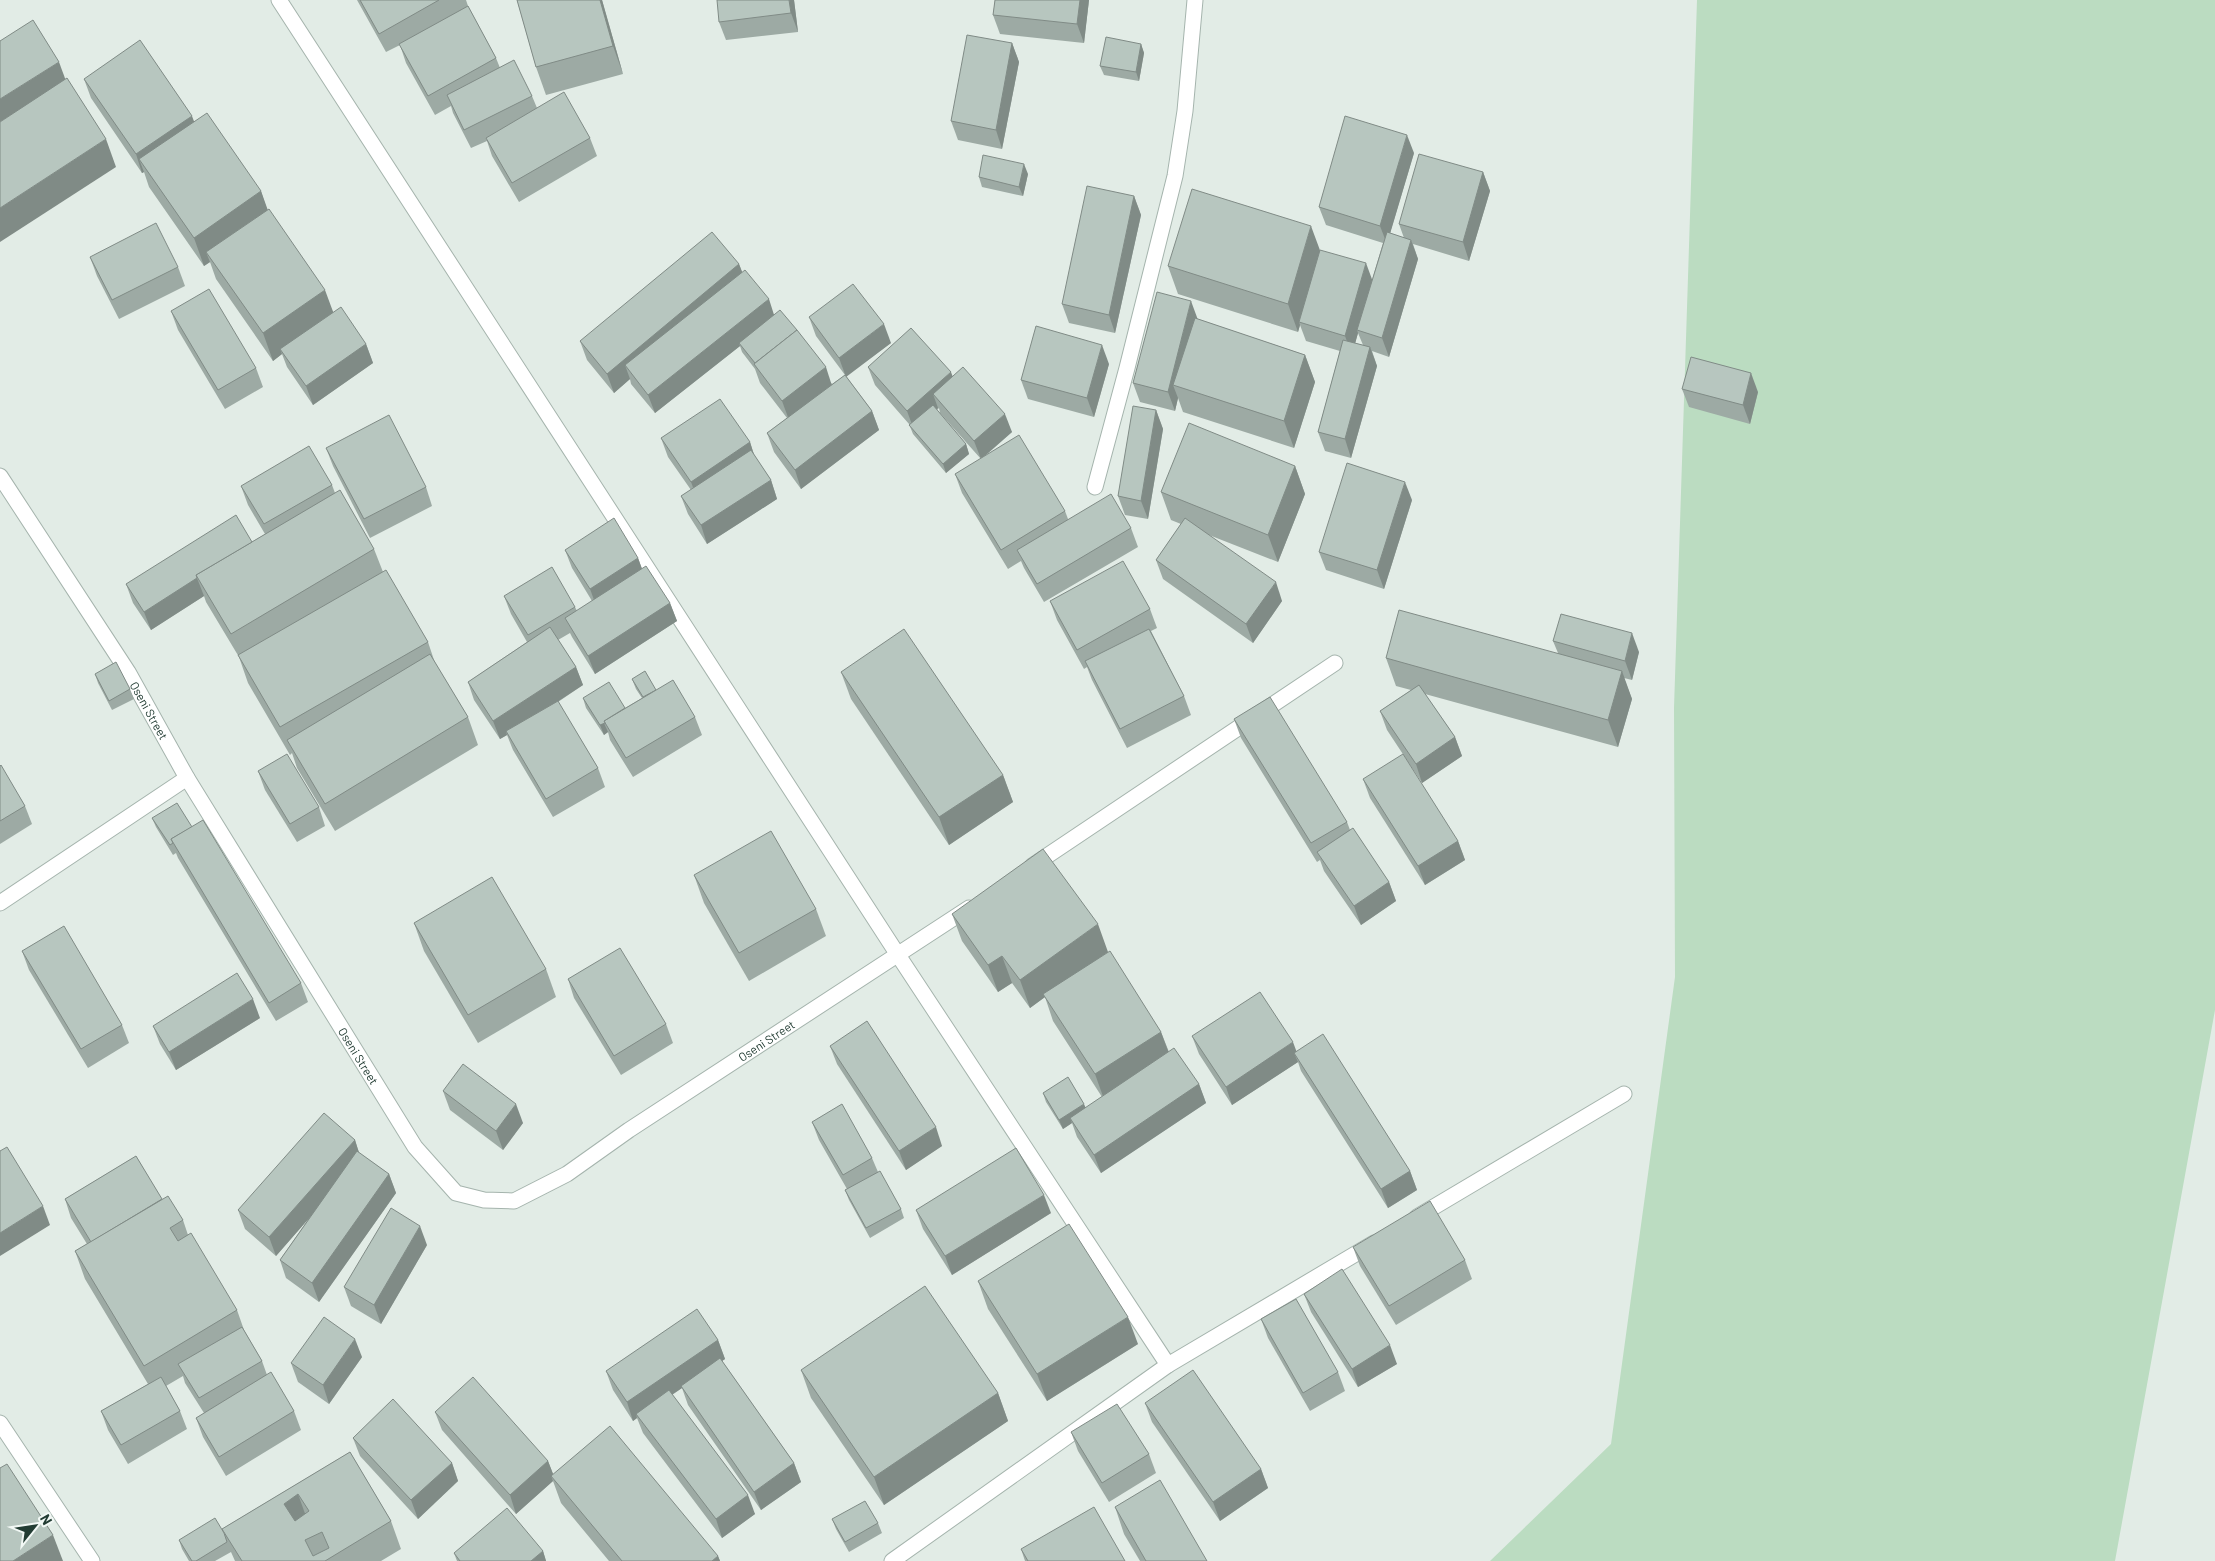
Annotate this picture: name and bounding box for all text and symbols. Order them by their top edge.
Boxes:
street label: Oseni Street [128,679,171,742]
street label: Oseni Street [735,1017,797,1064]
street label: Oseni Street [336,1025,382,1087]
north arrow [10,1501,60,1551]
text: N [37,1511,56,1528]

